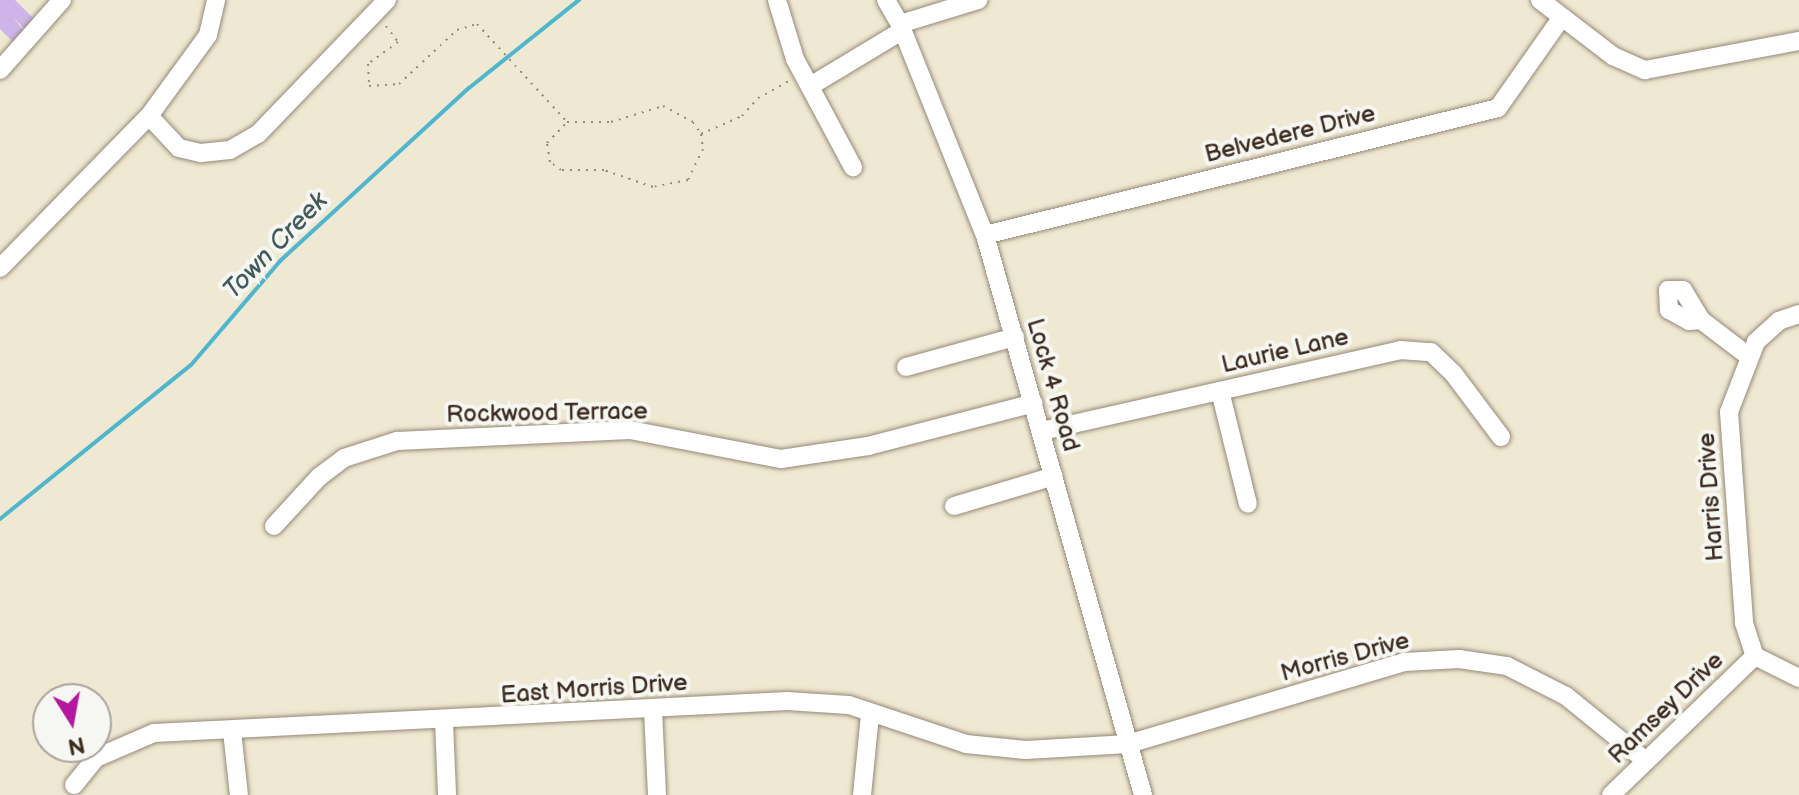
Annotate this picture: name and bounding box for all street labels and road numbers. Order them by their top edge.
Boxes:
street label: Belvedere Drive [1202,99,1378,169]
street label: Lock 4 Road [1020,315,1086,455]
street label: Laurie Lane [1219,322,1351,380]
street label: Rockwood Terrace [446,397,648,429]
street label: Harris Drive [1692,432,1730,562]
street label: Morris Drive [1277,626,1413,688]
street label: Ramsey Drive [1602,646,1730,770]
street label: East Morris Drive [500,668,688,710]

